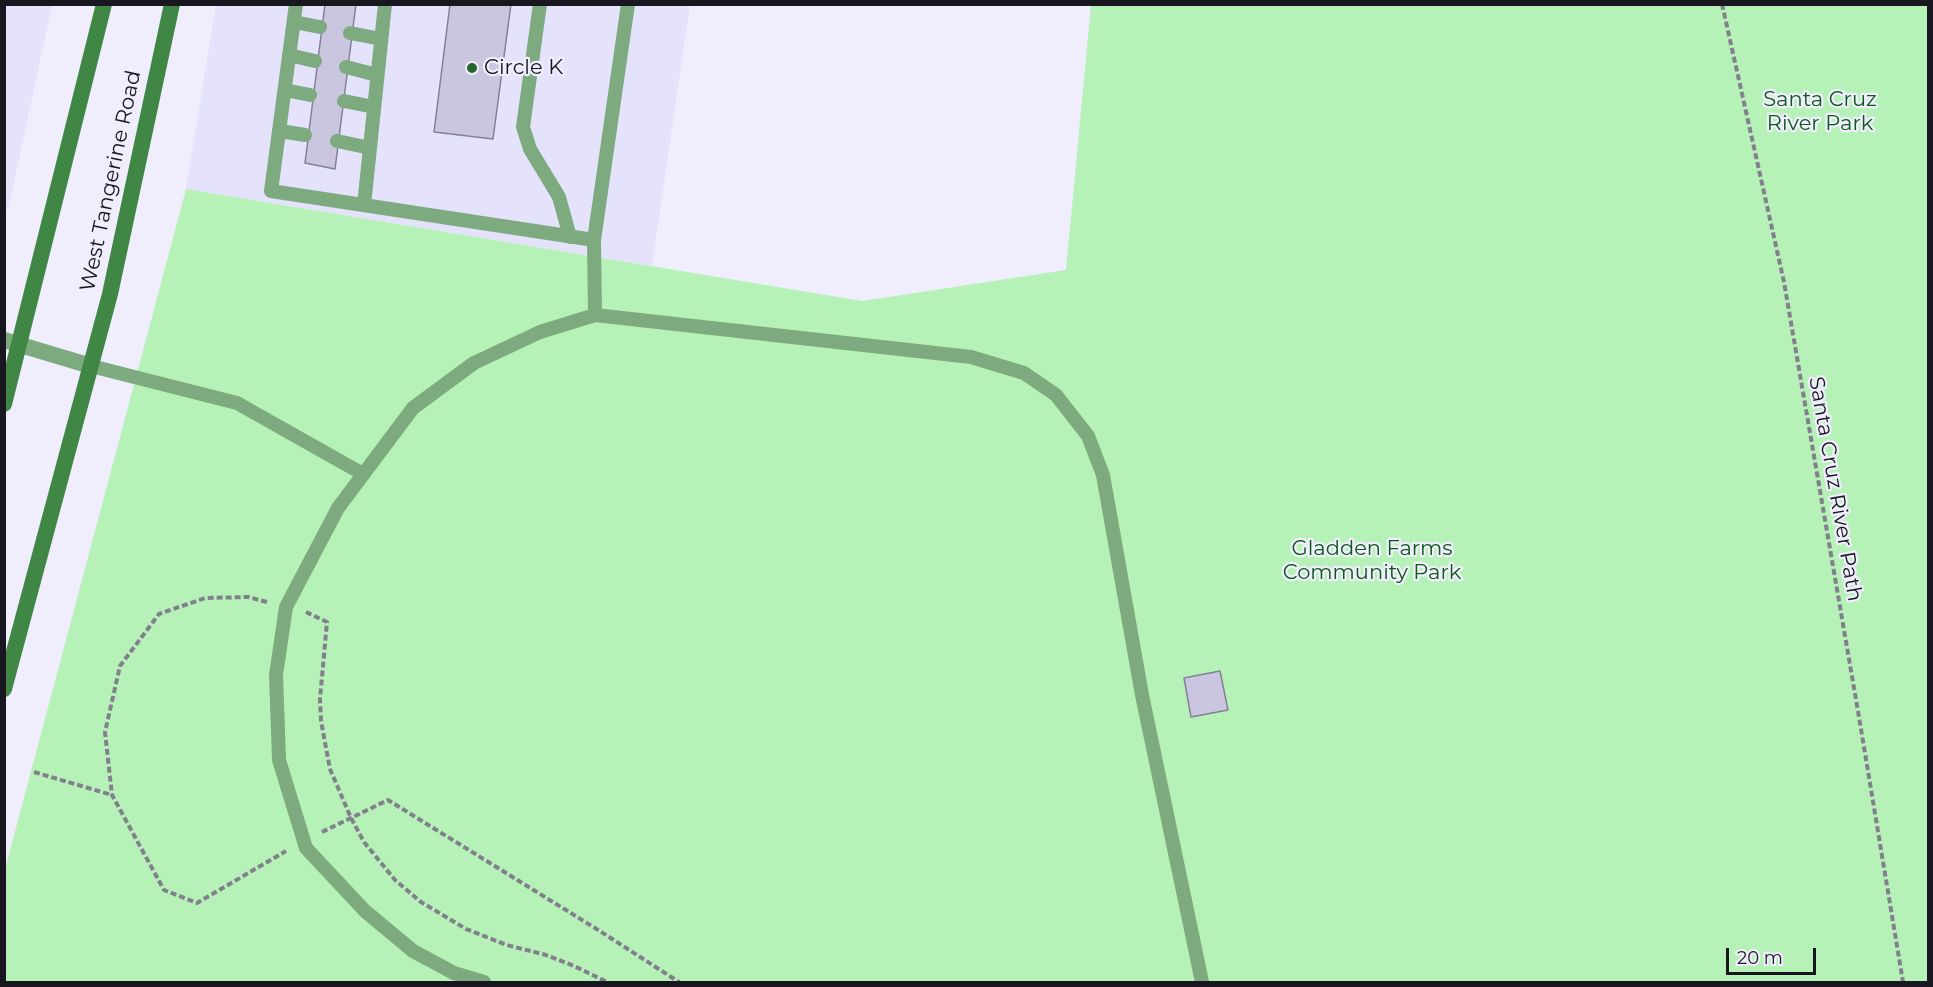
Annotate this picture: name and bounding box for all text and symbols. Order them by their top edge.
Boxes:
place label: Circle K [484,55,563,81]
marker: Circle K [465,61,479,75]
street label: West Tangerine Road [75,68,147,294]
park label: Santa Cruz River Park [1763,87,1877,137]
street label: Santa Cruz River Path [1803,375,1867,603]
park label: Gladden Farms Community Park [1283,536,1461,586]
scale bar [1729,936,1819,974]
text: 20 m [1737,947,1783,969]

